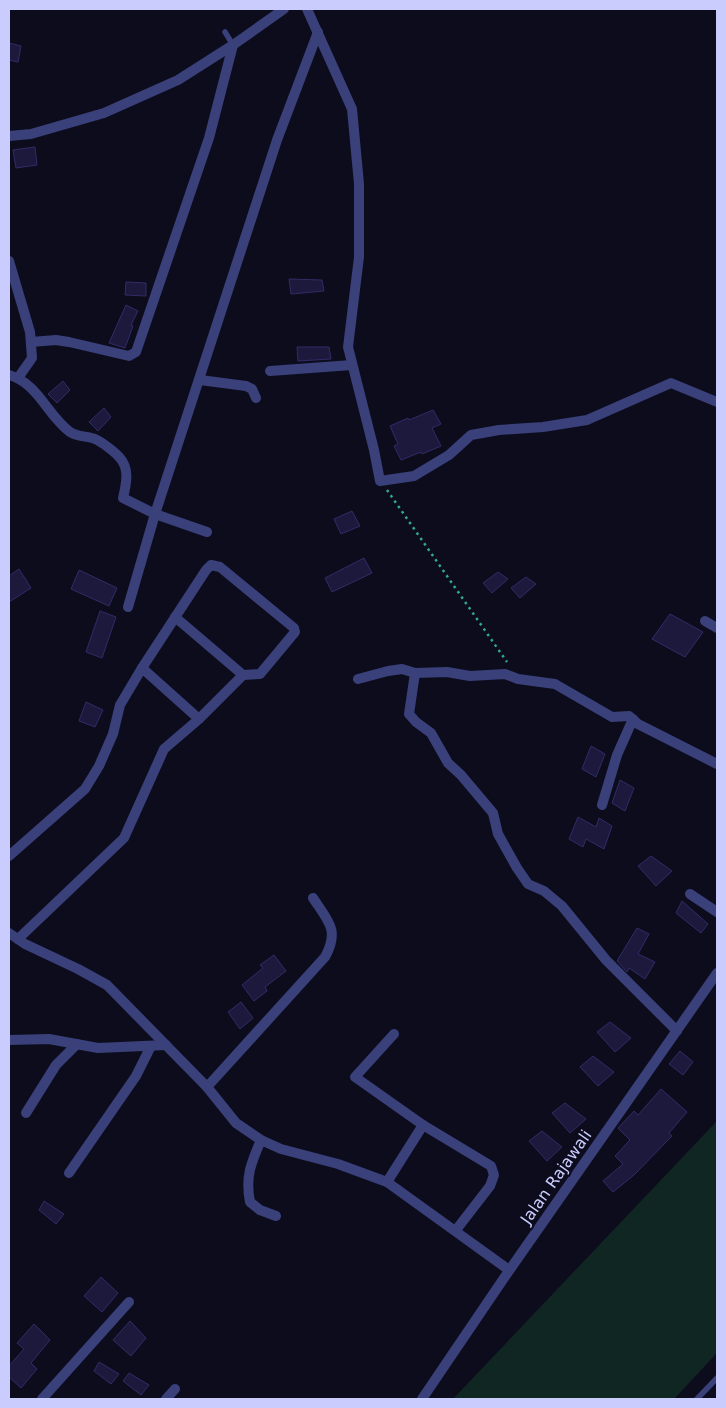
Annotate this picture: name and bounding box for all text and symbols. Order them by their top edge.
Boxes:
street label: Jalan Rajawali [516,1126,596,1229]

